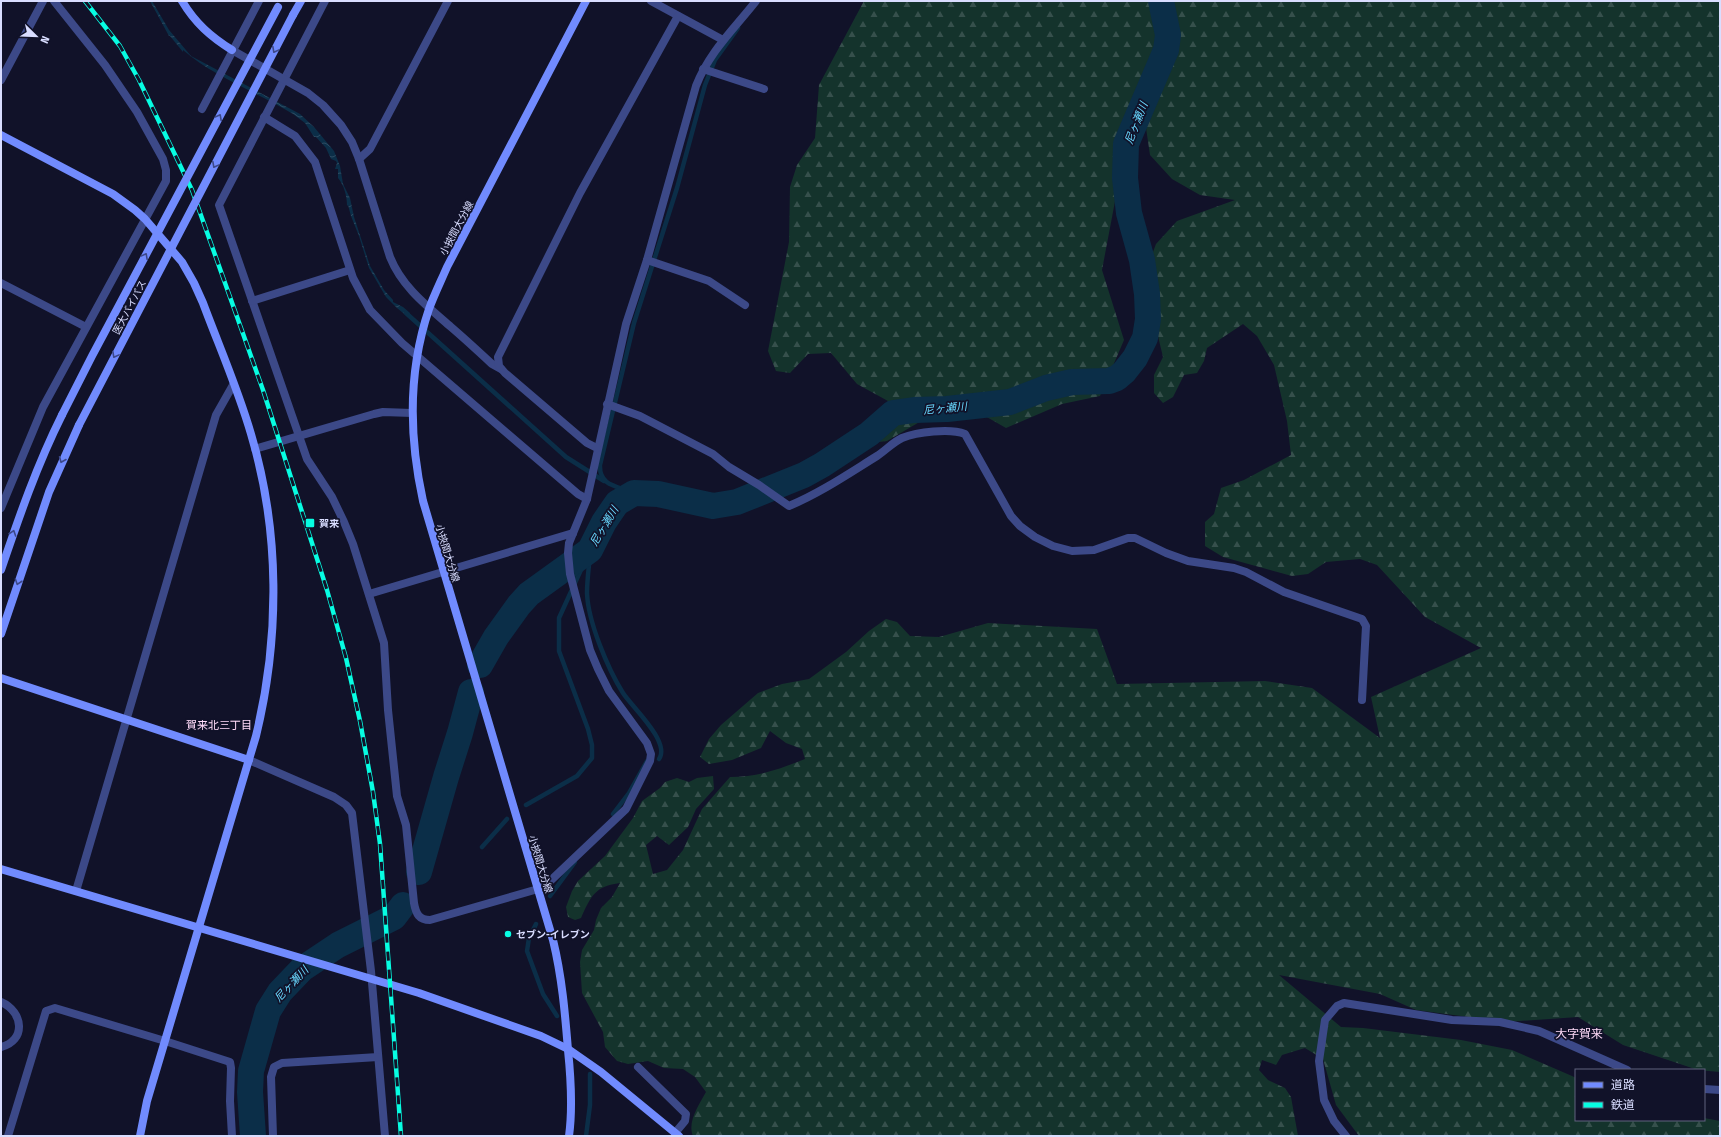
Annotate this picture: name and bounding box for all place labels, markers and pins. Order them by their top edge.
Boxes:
marker: 賀来 [304,517,316,529]
place label: 賀来 [319,518,339,530]
marker: セブン-イレブン [503,929,513,939]
place label: セブン-イレブン [516,929,590,941]

